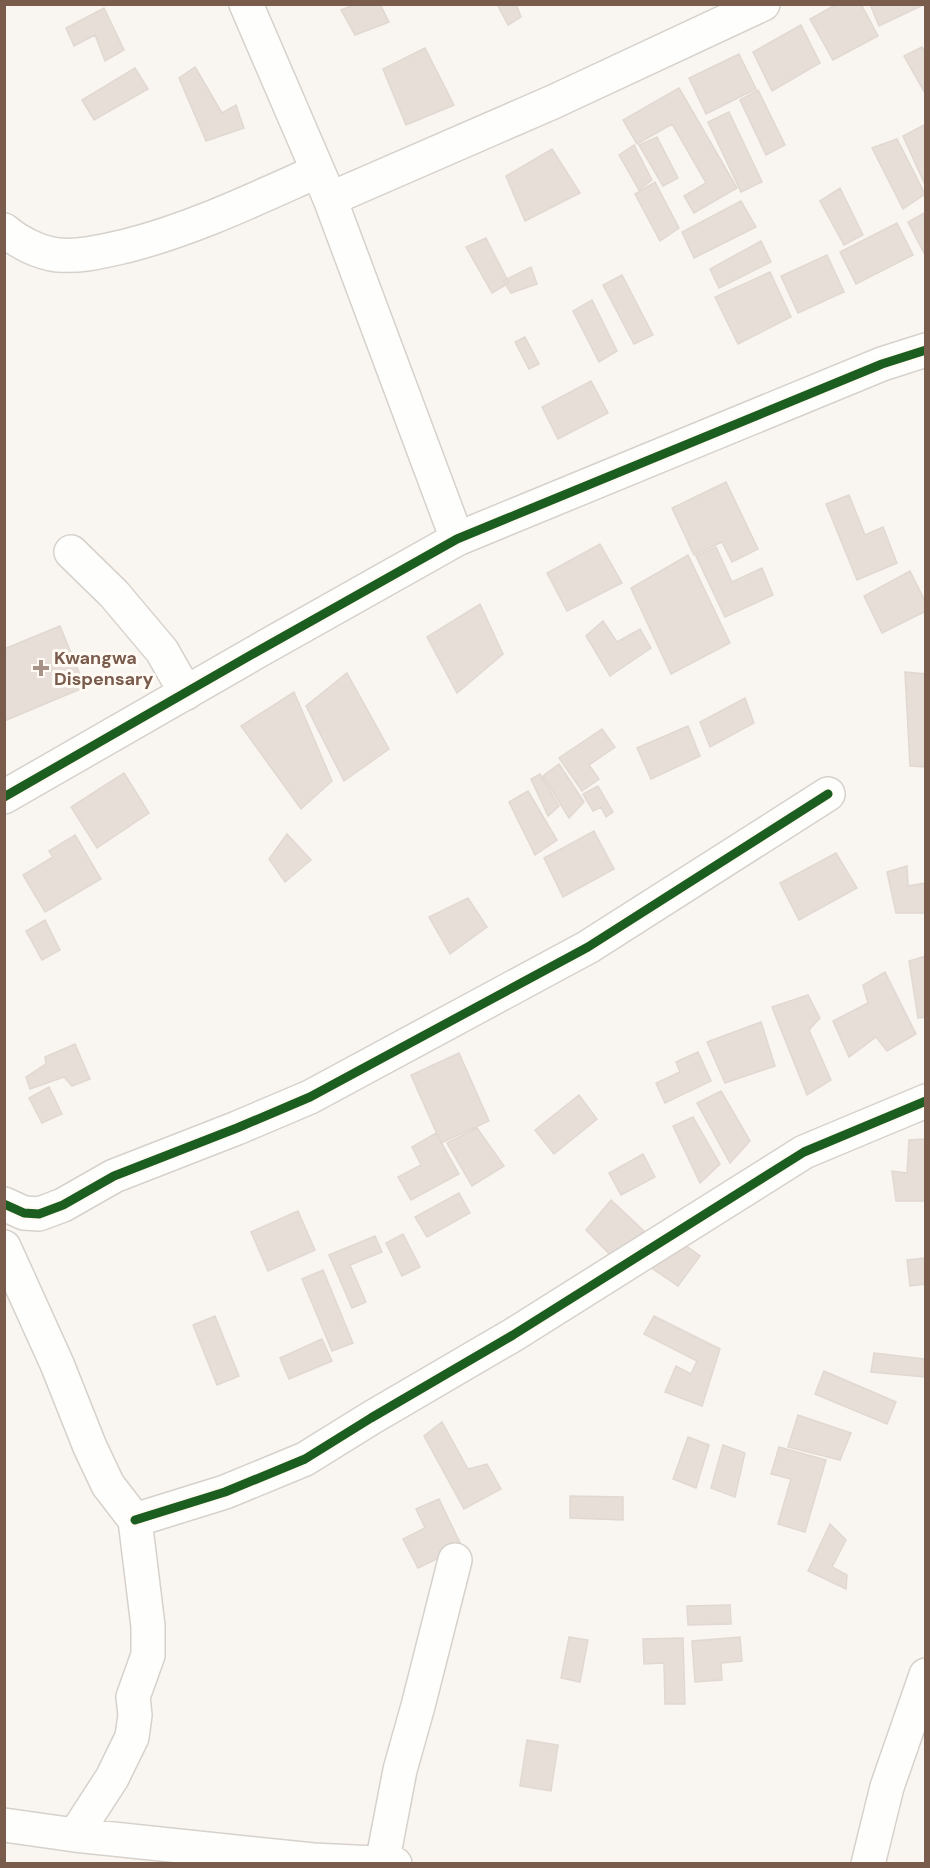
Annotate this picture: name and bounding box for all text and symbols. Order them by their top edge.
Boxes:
place label: Kwangwa Dispensary [54,646,153,691]
marker: Kwangwa Dispensary [32,659,50,677]

